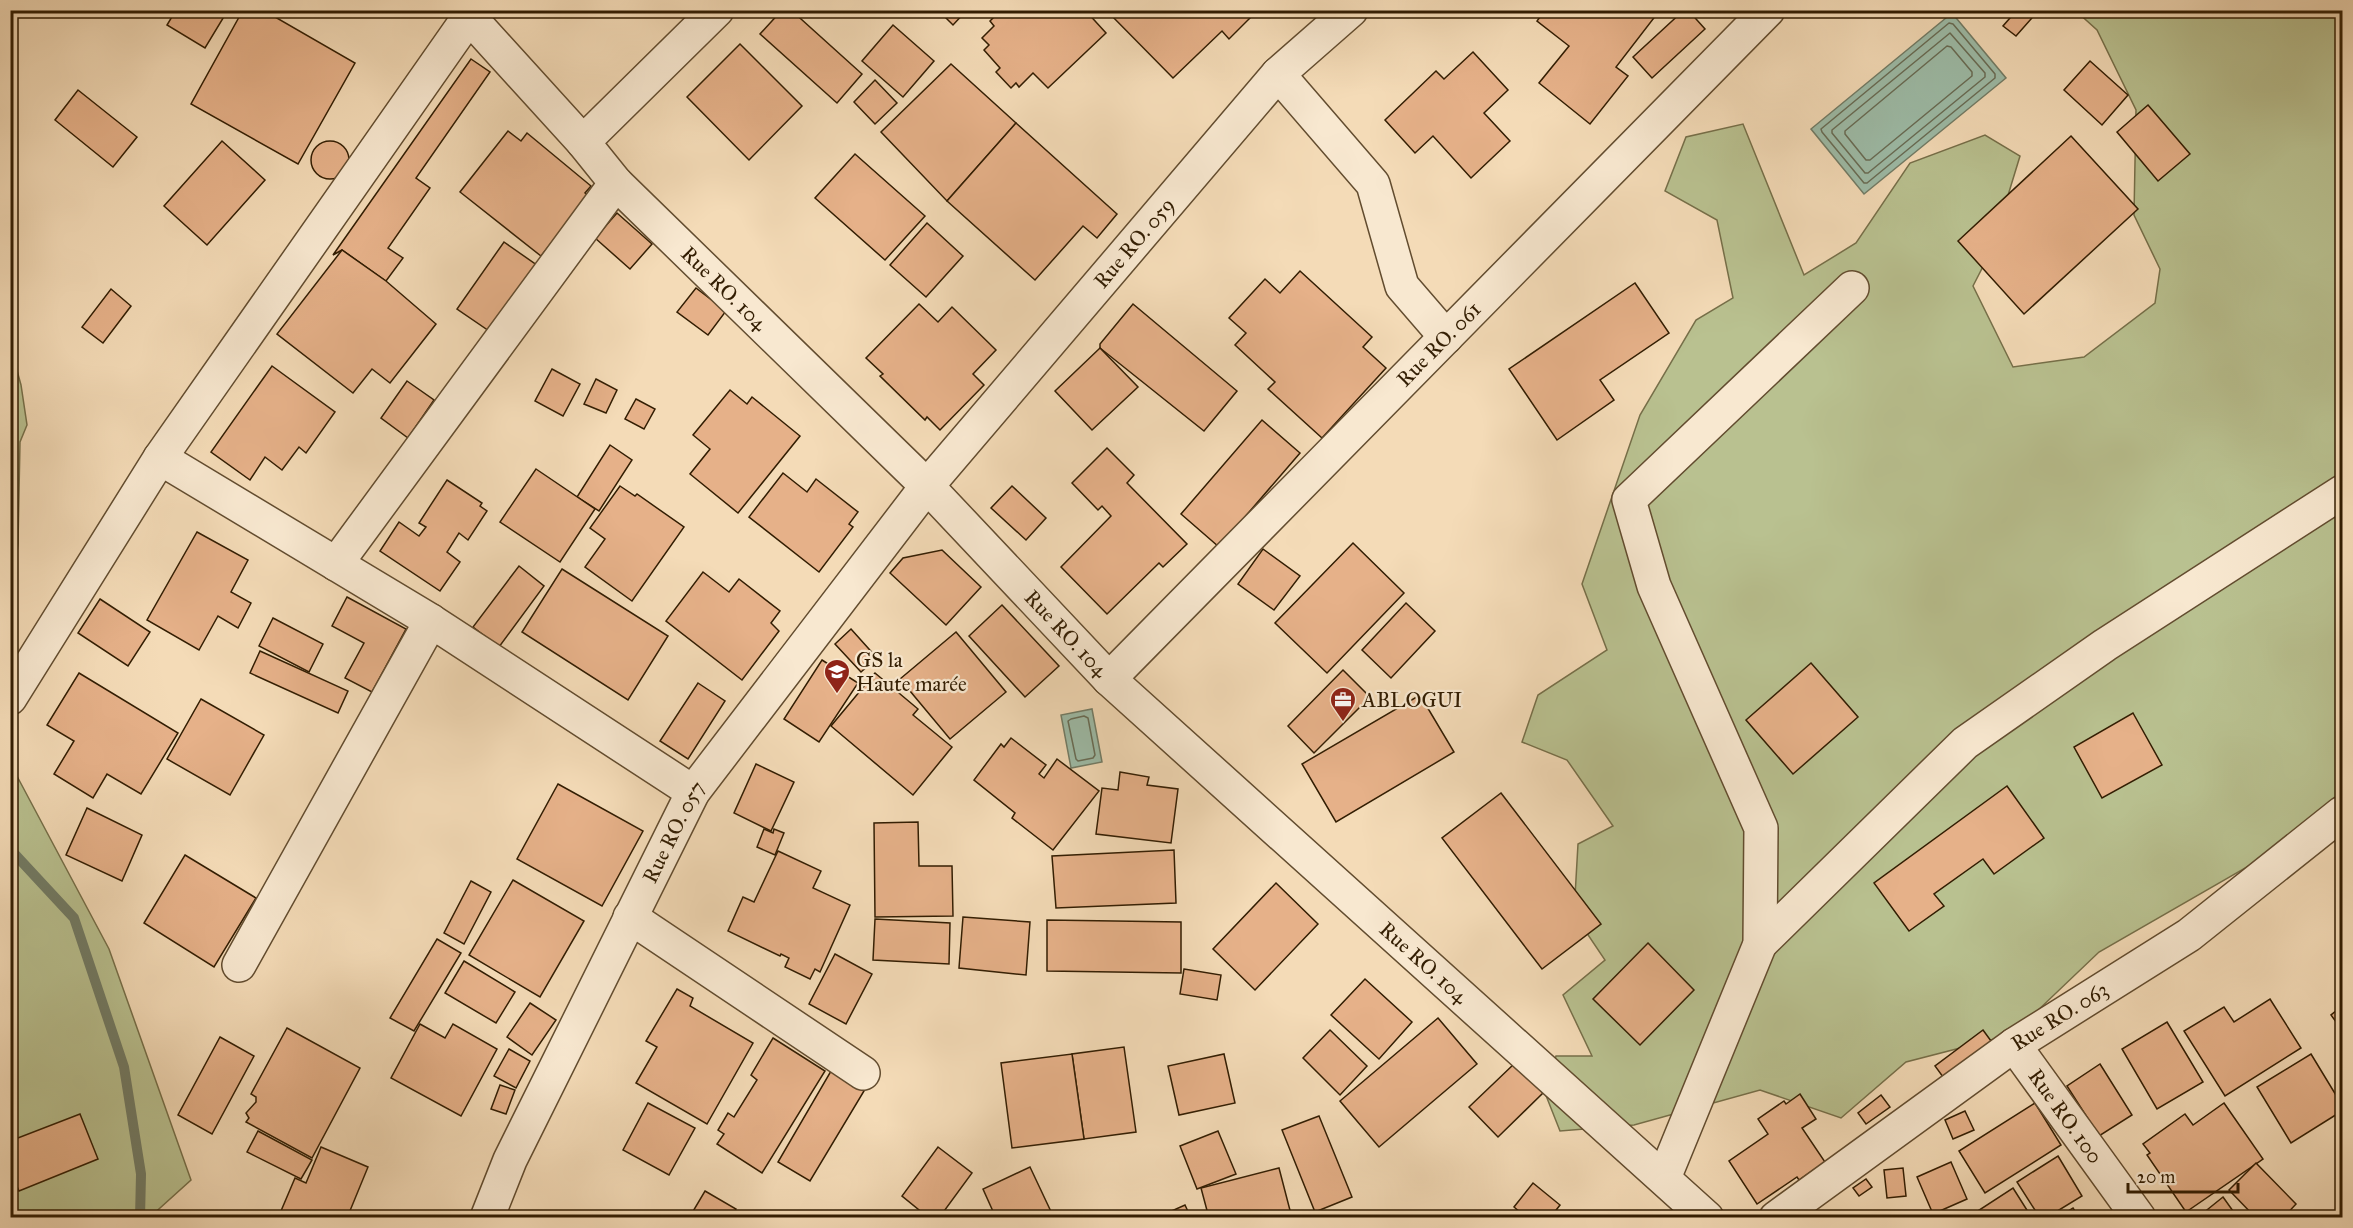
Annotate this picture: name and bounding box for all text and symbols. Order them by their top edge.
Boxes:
street label: Rue RO. 059 [1088,192,1180,294]
street label: Rue RO. 104 [676,241,774,337]
street label: Rue RO. 061 [1391,296,1486,392]
street label: Rue RO. 104 [1019,585,1114,683]
place label: GS la Haute marée [856,647,967,697]
school or university icon: GS la Haute marée [822,657,852,695]
office icon: ABLOGUI [1328,685,1358,723]
place label: ABLOGUI [1361,687,1462,713]
street label: Rue RO. 057 [637,775,710,887]
street label: Rue RO. 104 [1374,916,1474,1010]
street label: Rue RO. 063 [2006,976,2113,1056]
street label: Rue RO. 100 [2023,1064,2108,1169]
scale bar [2128,1156,2238,1194]
text: 20 m [2137,1166,2175,1188]

